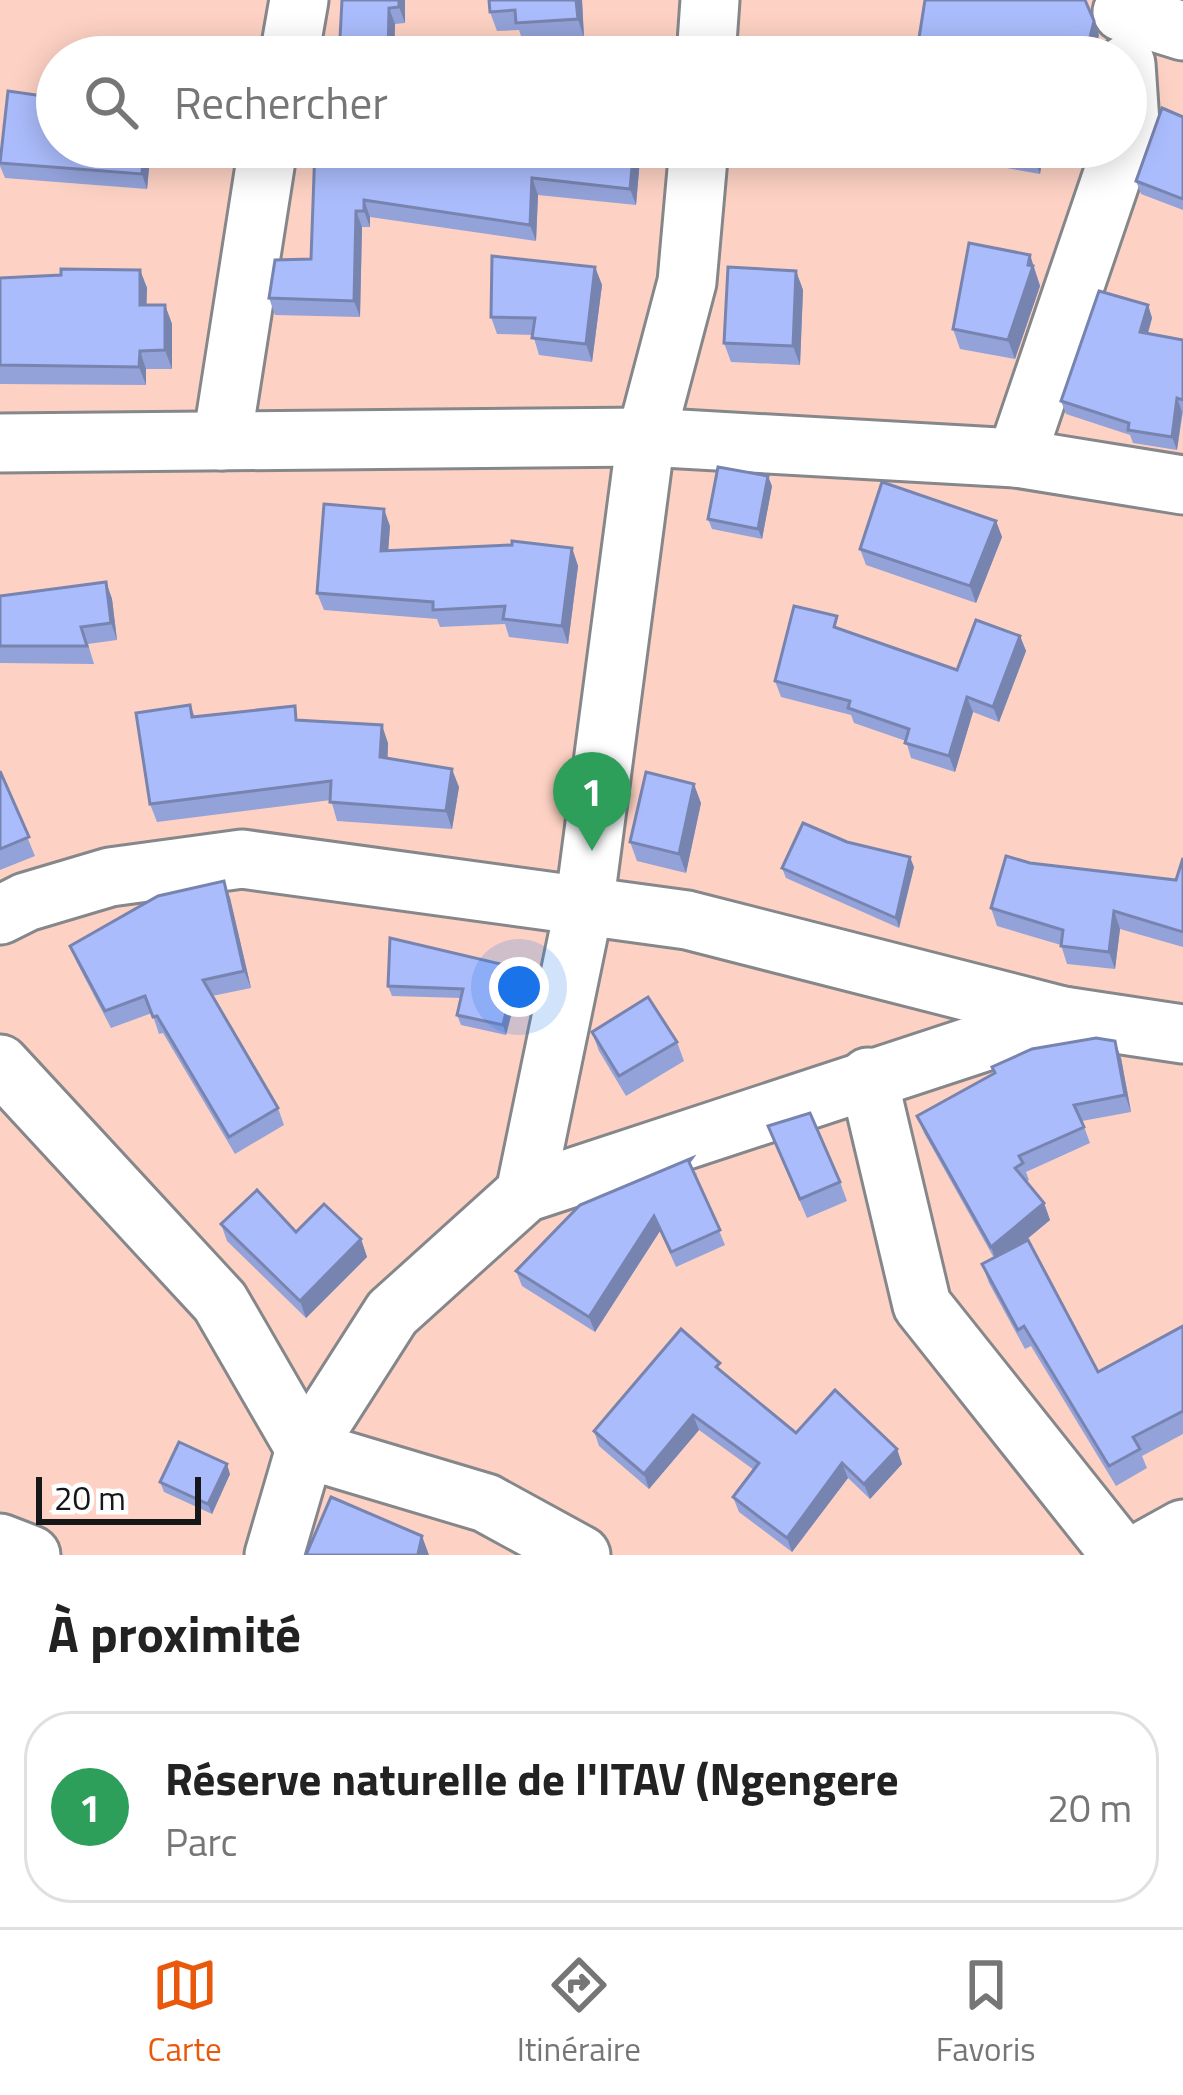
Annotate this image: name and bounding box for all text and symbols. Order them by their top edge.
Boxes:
search box [36,36,1147,168]
text: Rechercher [174,68,388,136]
icon: search [78,69,144,135]
pin: 1 [553,752,631,851]
your location [489,957,549,1017]
scale bar [36,1471,201,1524]
text: 20 m [54,1473,126,1523]
text: À proximité [48,1594,301,1672]
text: Réserve naturelle de l'ITAV (Ngengere [165,1744,899,1812]
text: 1 [79,1778,101,1837]
text: 20 m [1047,1778,1132,1837]
text: Parc [165,1812,238,1871]
tab: Carte [147,1952,222,2074]
tab: Itinéraire [517,1952,641,2074]
tab: Favoris [936,1952,1036,2074]

